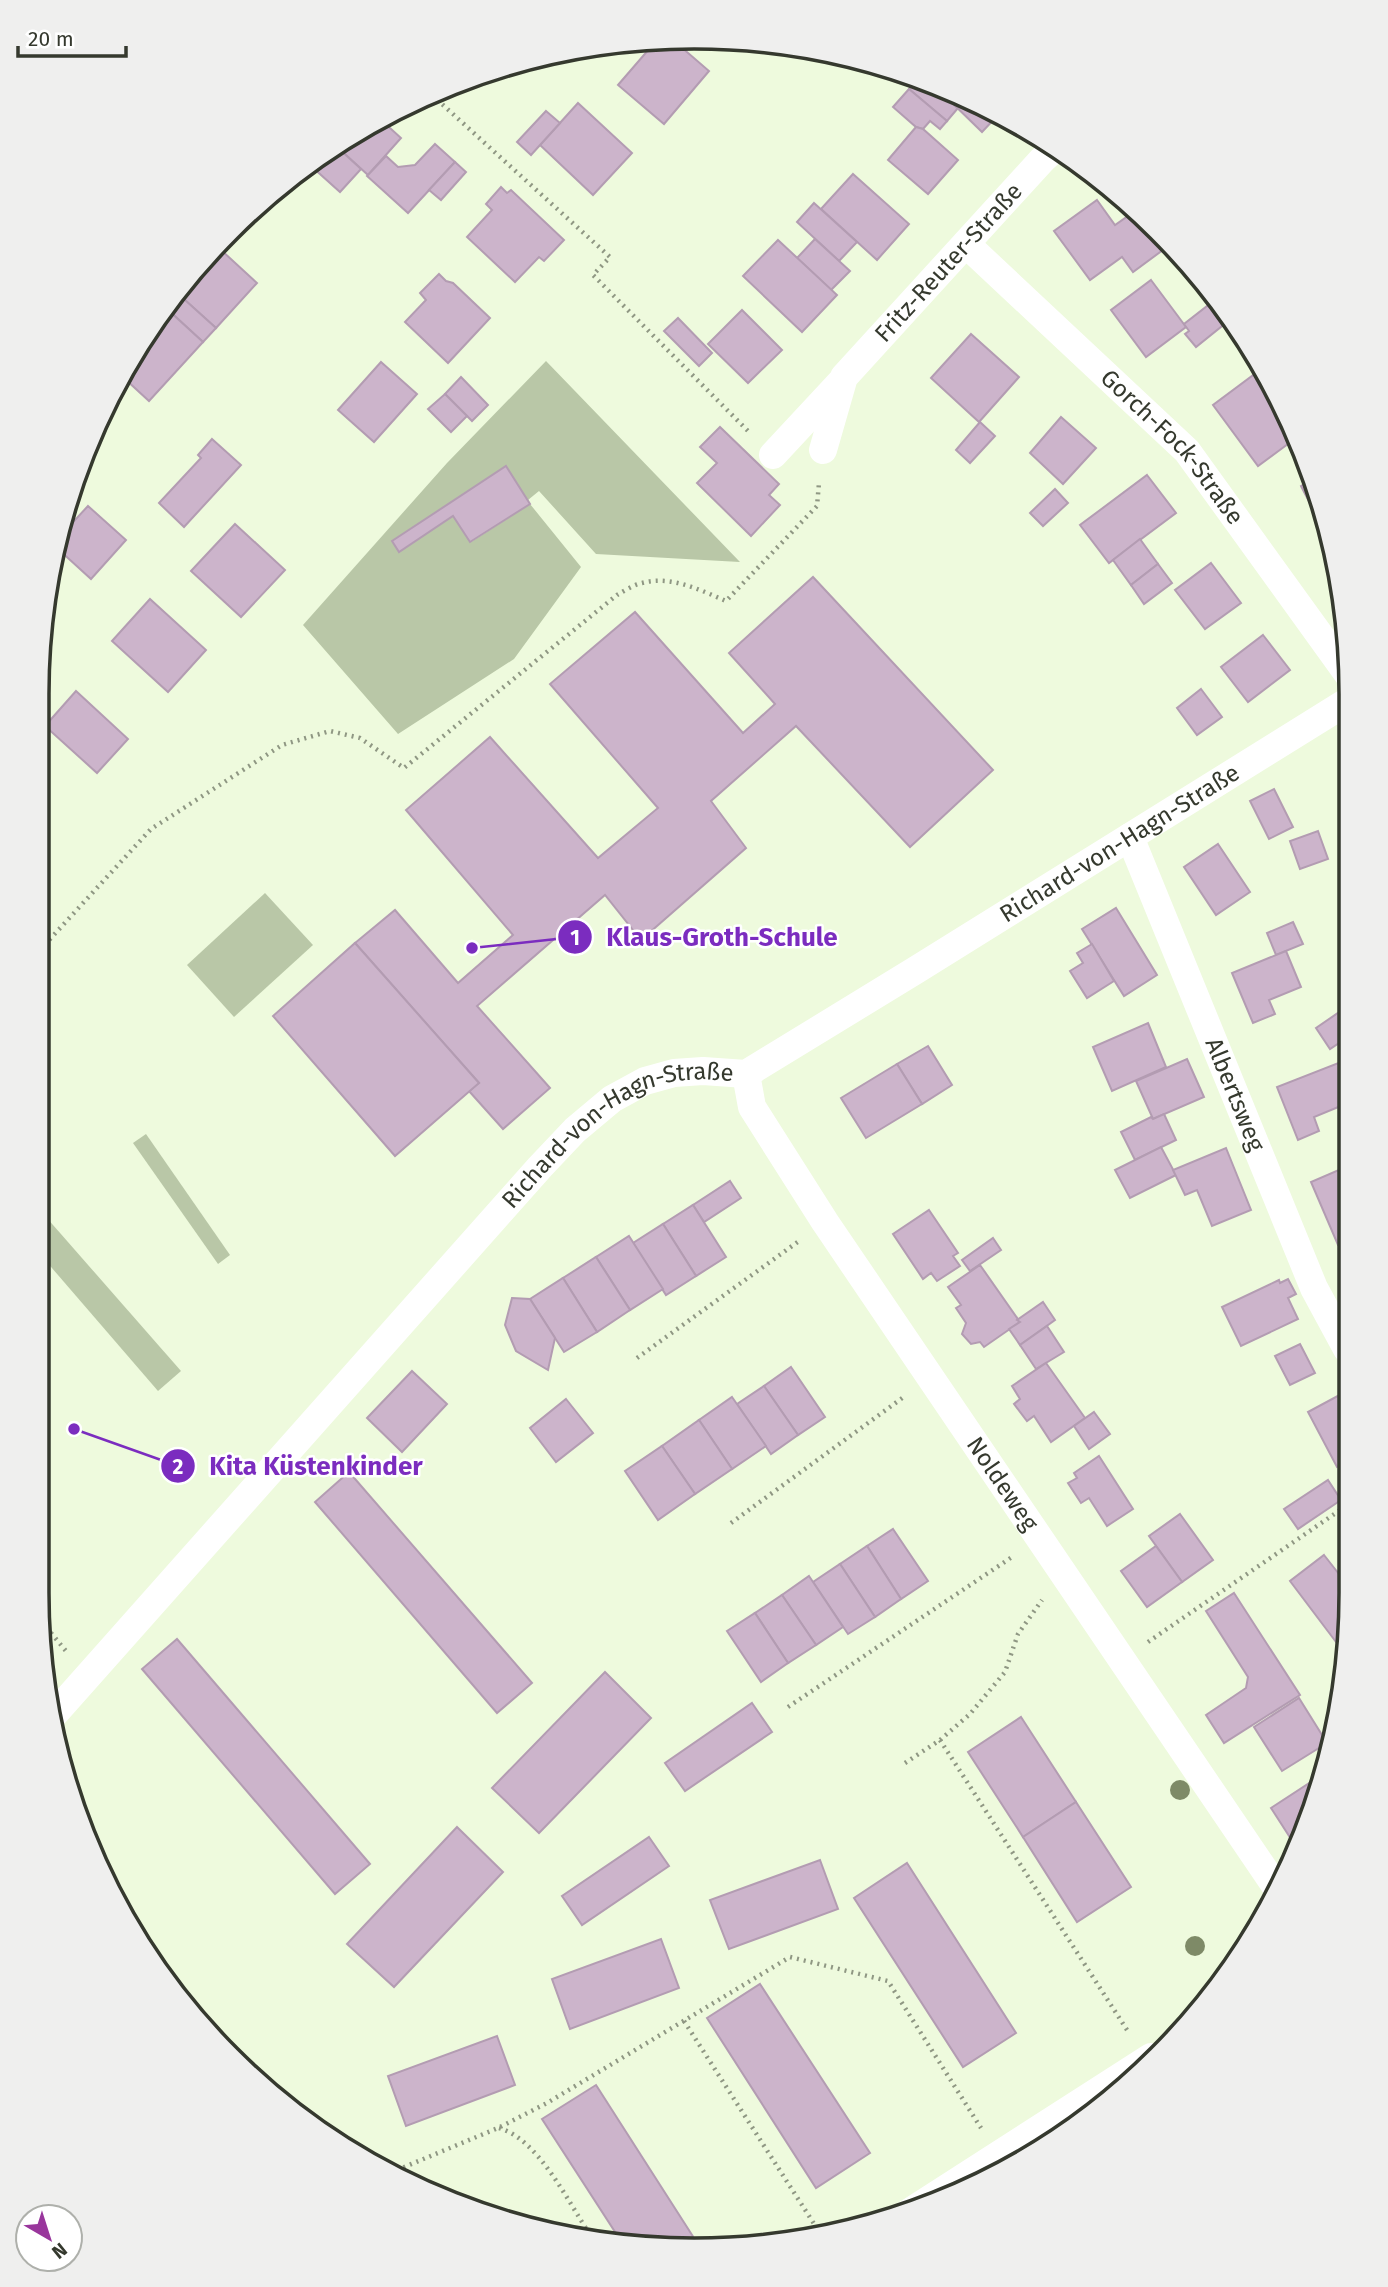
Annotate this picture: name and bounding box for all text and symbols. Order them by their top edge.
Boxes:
scale bar [18,14,126,58]
text: 20 m [28,26,74,52]
street label: Fritz-Reuter-Straße [869,177,1028,348]
street label: Gorch-Fock-Straße [1095,364,1249,530]
street label: Richard-von-Hagn-Straße [995,758,1245,928]
callout: Klaus-Groth-Schule [557,914,852,961]
text: Klaus-Groth-Schule [606,922,838,953]
text: 1 [570,925,580,951]
street label: Albertsweg [1199,1034,1271,1156]
street label: Richard-von-Hagn-Straße [496,1057,734,1214]
street label: Noldeweg [961,1431,1045,1537]
callout: Kita Küstenkinder [160,1443,437,1490]
text: Kita Küstenkinder [209,1451,423,1482]
text: 2 [173,1454,184,1480]
north arrow [14,2203,84,2273]
text: N [47,2238,72,2264]

